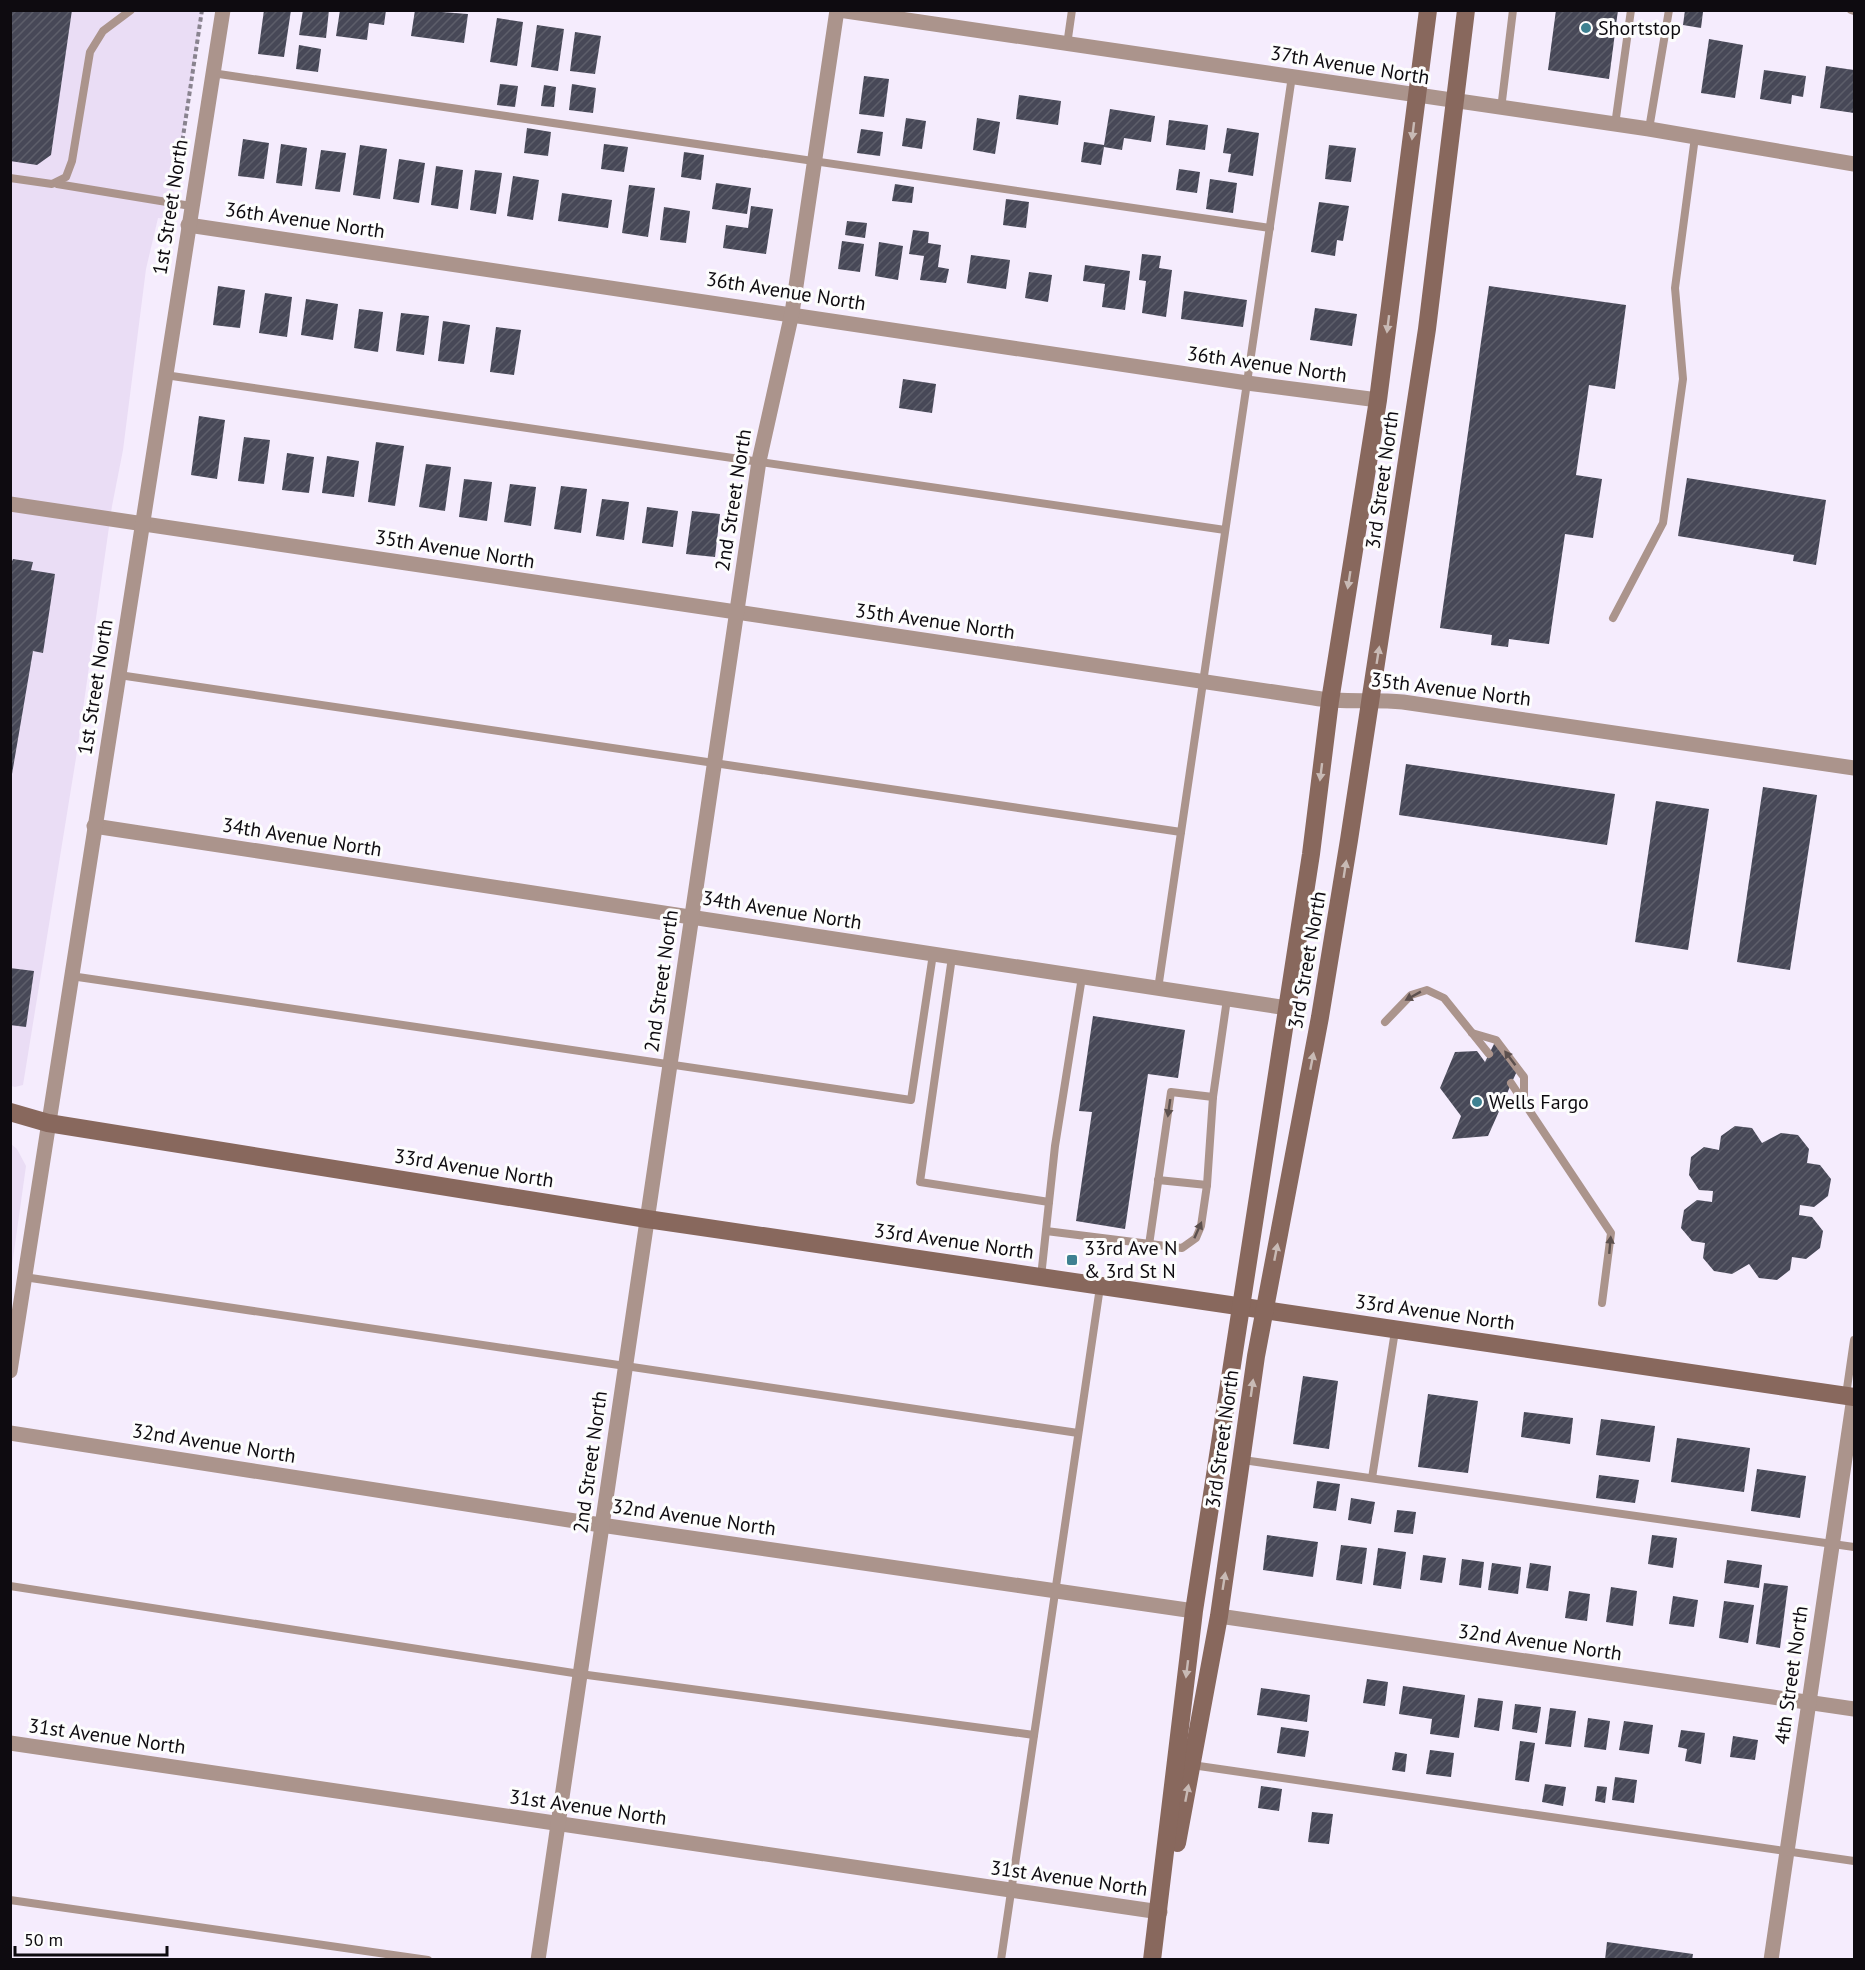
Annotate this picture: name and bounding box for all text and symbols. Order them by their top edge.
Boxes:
place label: Shortstop [1598,15,1681,41]
marker: Shortstop [1579,21,1593,35]
street label: 37th Avenue North [1269,40,1431,90]
one-way arrow [1408,122,1418,141]
street label: 1st Street North [146,137,194,277]
street label: 36th Avenue North [223,196,387,244]
street label: 36th Avenue North [704,266,868,316]
one-way arrow [1383,315,1392,334]
street label: 36th Avenue North [1185,340,1349,388]
street label: 3rd Street North [1359,409,1405,551]
street label: 2nd Street North [709,427,757,573]
street label: 35th Avenue North [373,524,537,574]
one-way arrow [1345,570,1354,589]
street label: 35th Avenue North [853,597,1017,645]
street label: 1st Street North [71,617,119,757]
one-way arrow [1374,645,1383,664]
street label: 35th Avenue North [1369,666,1533,712]
one-way arrow [1316,763,1326,782]
street label: 34th Avenue North [220,812,384,862]
one-way arrow [1341,859,1350,878]
street label: 34th Avenue North [700,885,864,935]
street label: 3rd Street North [1282,889,1332,1031]
street label: 2nd Street North [638,908,684,1054]
one-way arrow [1404,991,1421,1001]
one-way arrow [1308,1051,1317,1070]
one-way arrow [1505,1051,1517,1066]
place label: Wells Fargo [1489,1089,1589,1115]
marker: Wells Fargo [1470,1095,1484,1109]
one-way arrow [1164,1098,1173,1117]
street label: 33rd Avenue North [392,1143,556,1193]
street label: 33rd Avenue North [872,1217,1036,1265]
one-way arrow [1193,1220,1203,1238]
place label: 33rd Ave N & 3rd St N [1084,1235,1177,1284]
one-way arrow [1605,1235,1615,1254]
one-way arrow [1272,1243,1281,1262]
marker: 33rd Ave N & 3rd St N [1065,1253,1079,1267]
street label: 33rd Avenue North [1353,1288,1517,1336]
street label: 3rd Street North [1199,1368,1245,1510]
one-way arrow [1247,1378,1256,1397]
street label: 2nd Street North [567,1389,613,1535]
street label: 32nd Avenue North [130,1417,298,1469]
street label: 32nd Avenue North [610,1493,778,1541]
one-way arrow [1220,1571,1229,1590]
street label: 4th Street North [1768,1604,1814,1746]
street label: 32nd Avenue North [1456,1618,1624,1666]
one-way arrow [1182,1659,1191,1678]
street label: 31st Avenue North [27,1712,187,1760]
street label: 31st Avenue North [508,1783,668,1831]
one-way arrow [1183,1784,1192,1803]
street label: 31st Avenue North [989,1854,1149,1902]
scale bar [15,1919,166,1957]
text: 50 m [24,1928,63,1951]

